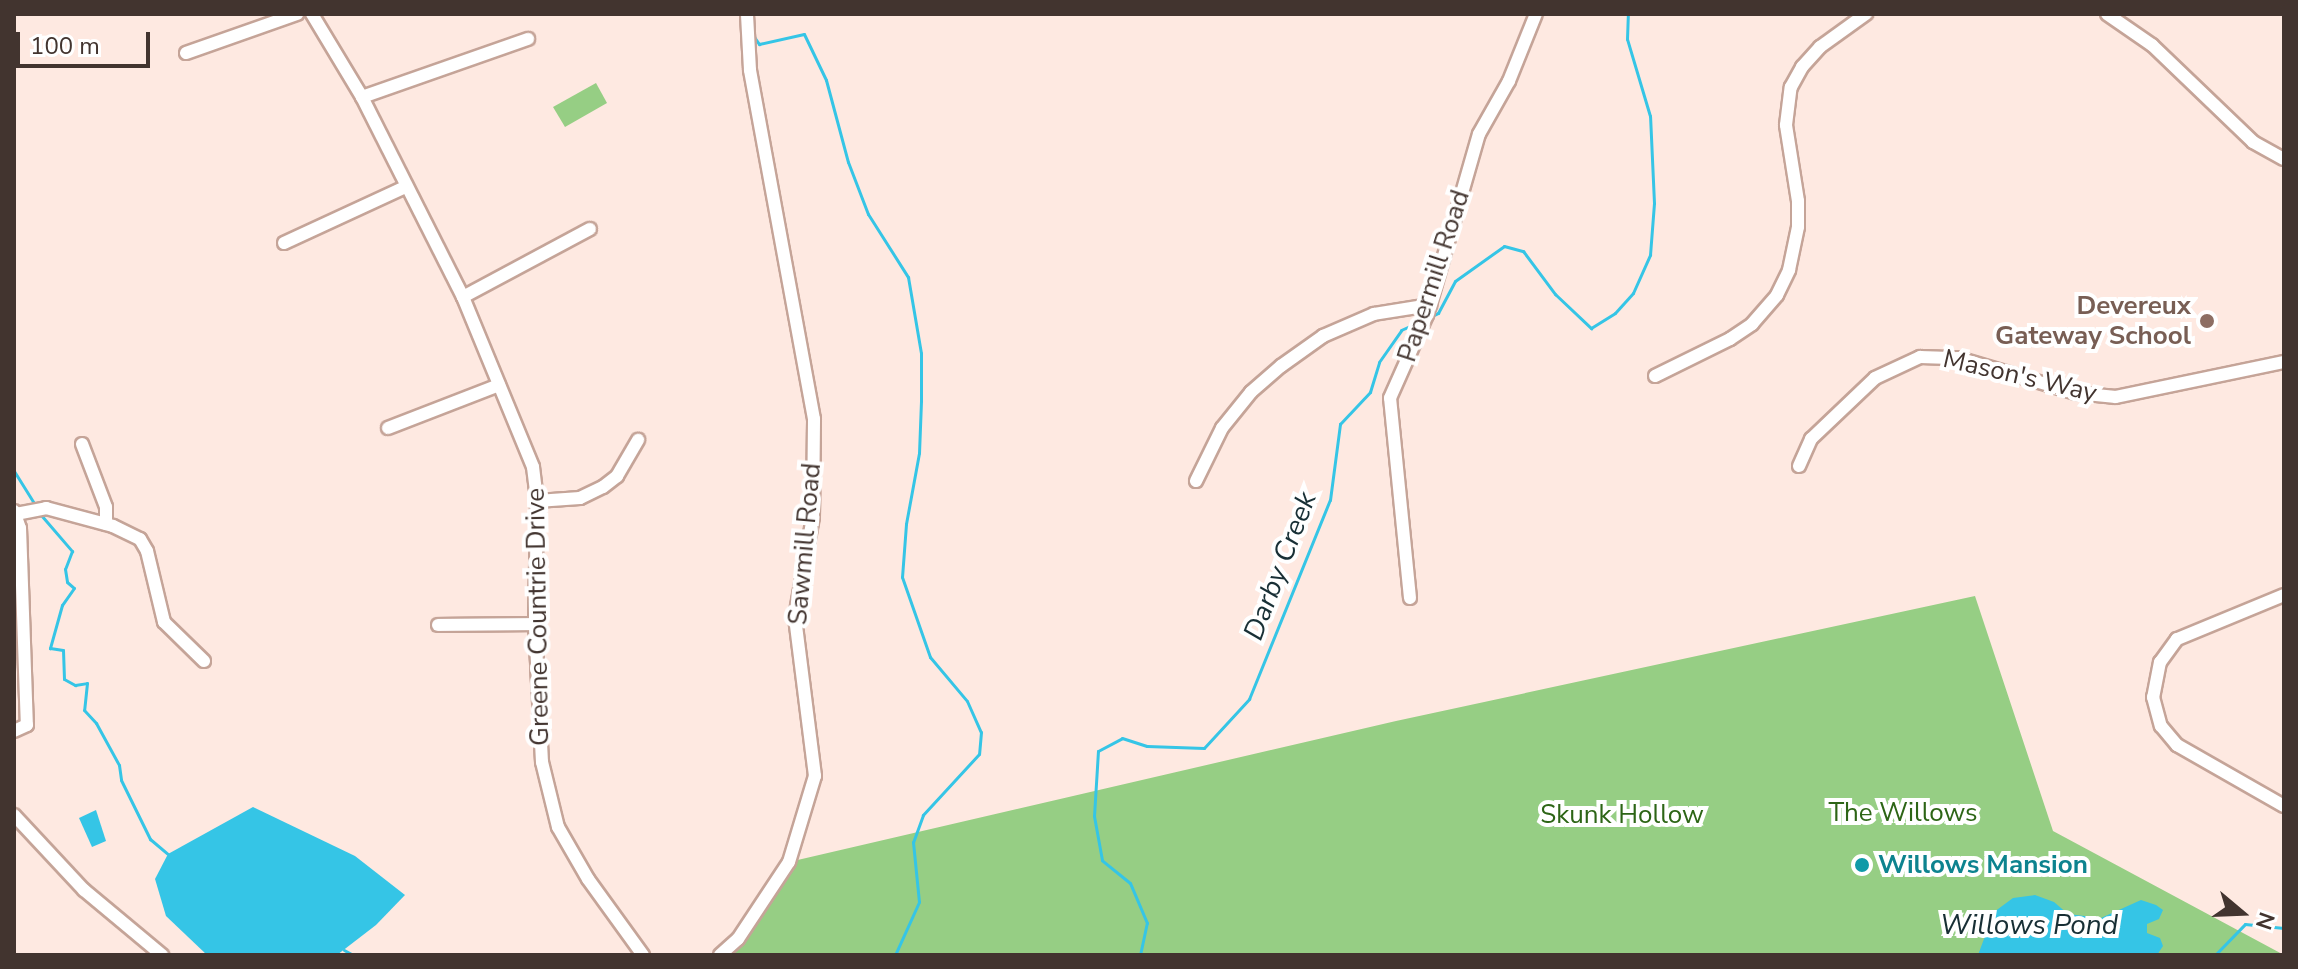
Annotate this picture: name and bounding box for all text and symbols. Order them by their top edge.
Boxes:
scale bar [20,16,154,66]
text: 100 m [30,30,100,62]
street label: Papermill Road [1392,186,1476,366]
place label: Devereux Gateway School [1995,290,2191,352]
marker: Devereux Gateway School [2198,312,2216,330]
street label: Mason's Way [1940,343,2100,409]
street label: Sawmill Road [782,462,828,626]
water label: Darby Creek [1236,487,1324,645]
street label: Greene Countrie Drive [520,488,556,746]
park label: The Willows [1828,797,1978,829]
park label: Skunk Hollow [1540,799,1704,831]
place label: Willows Mansion [1878,849,2088,881]
marker: Willows Mansion [1853,856,1871,874]
north arrow [2202,873,2282,953]
water label: Willows Pond [1940,908,2118,942]
text: N [2248,908,2282,933]

